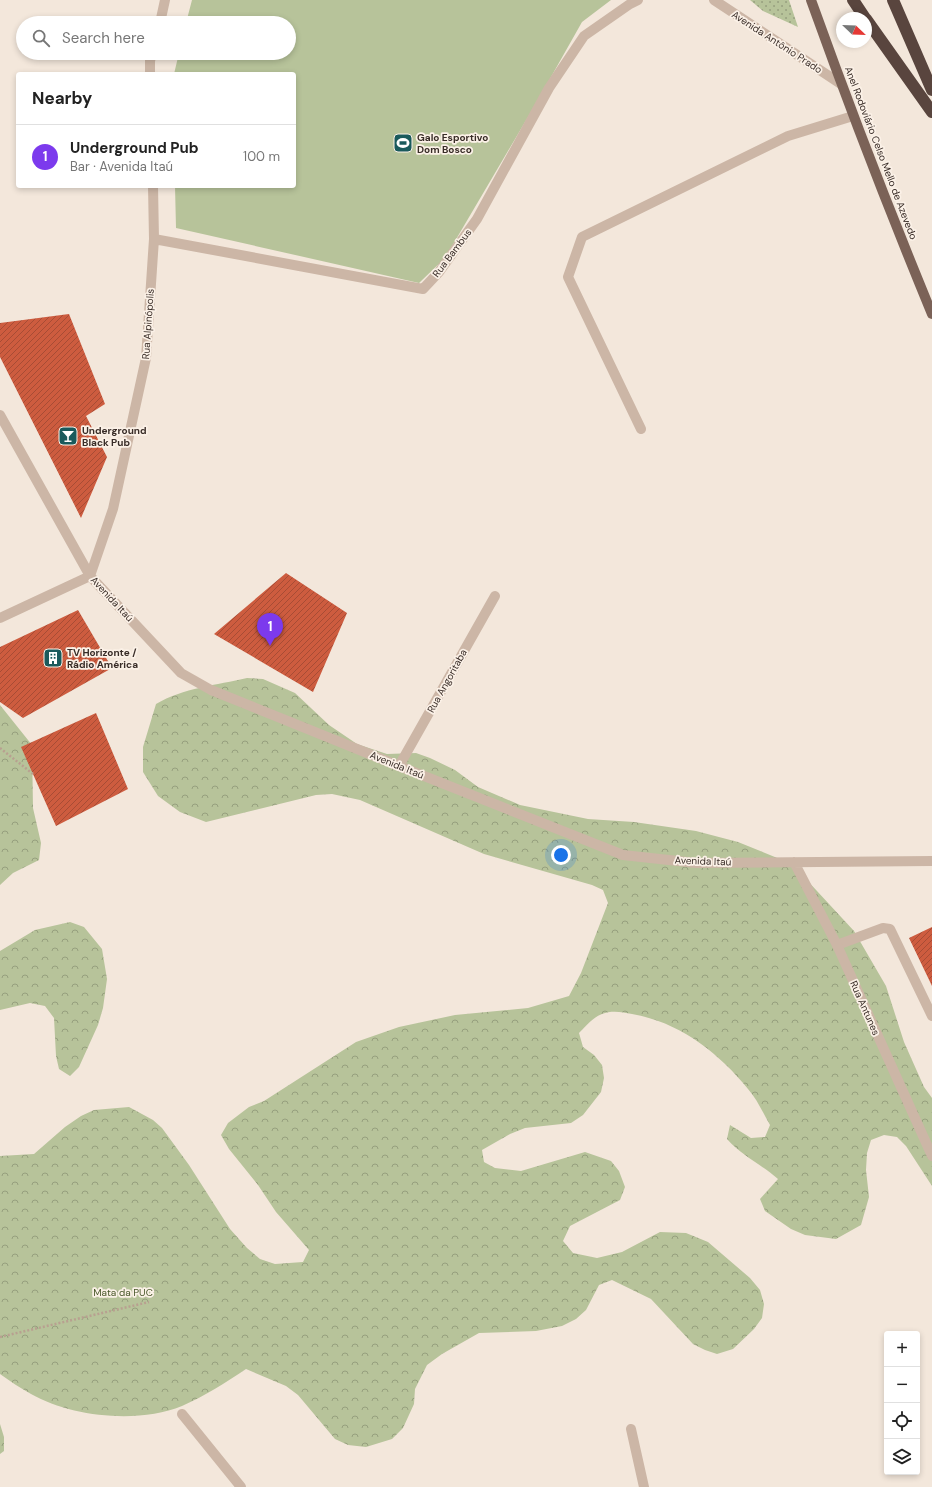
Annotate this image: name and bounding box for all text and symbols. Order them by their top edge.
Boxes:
street label: Avenida Antônio Prado [729,8,825,76]
north arrow [836,12,872,48]
search box [16,16,296,60]
icon: search [30,27,52,49]
text: Search here [62,28,145,48]
street label: Anel Rodoviário Celso Mello de Azevedo [842,65,920,241]
text: Nearby [32,87,92,109]
place label: Galo Esportivo Dom Bosco [417,131,488,156]
sports icon: Galo Esportivo Dom Bosco [392,132,414,154]
text: Underground Pub [70,138,199,158]
text: 1 [43,148,47,165]
text: 100 m [243,148,280,165]
text: Bar · Avenida Itaú [70,158,173,175]
street label: Rua Bambus [430,226,474,280]
street label: Rua Alpinópolis [139,288,157,360]
place label: Underground Black Pub [82,424,147,449]
bar icon: Underground Black Pub [57,425,79,447]
street label: Avenida Itaú [88,574,136,624]
pin: 1 [257,613,283,646]
place label: TV Horizonte / Rádio América [67,646,138,671]
building icon: TV Horizonte / Rádio América [42,647,64,669]
street label: Rua Angoritaba [424,647,470,715]
street label: Avenida Itaú [368,748,426,782]
your location [551,845,571,865]
street label: Avenida Itaú [674,854,732,868]
street label: Rua Antunes [847,979,883,1037]
park label: Mata da PUC [93,1286,153,1299]
map controls [884,1331,920,1475]
button: + [884,1331,920,1367]
button: − [884,1367,920,1403]
button: locate [884,1403,920,1439]
button: layers [884,1439,920,1475]

